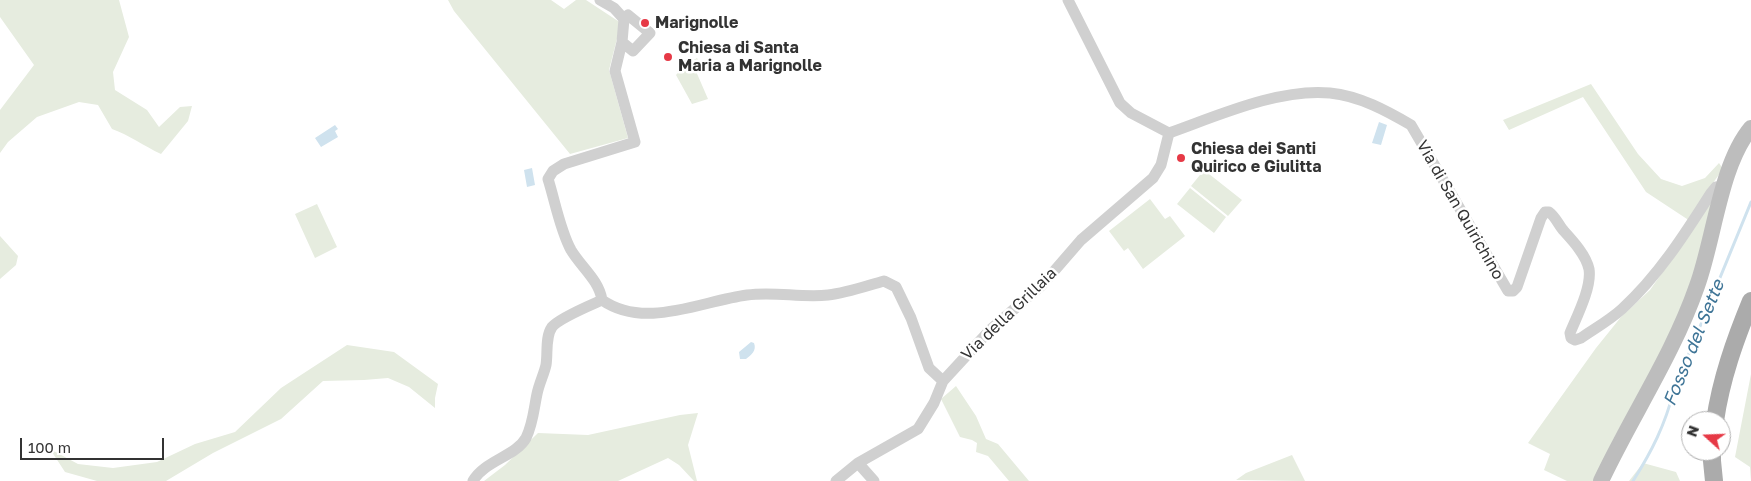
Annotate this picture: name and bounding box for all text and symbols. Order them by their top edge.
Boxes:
place label: Marignolle [655,13,738,33]
marker: Marignolle [639,17,651,29]
place label: Chiesa di Santa Maria a Marignolle [678,38,822,76]
marker: Chiesa di Santa Maria a Marignolle [662,51,674,63]
street label: Via di San Quirichino [1412,137,1508,283]
place label: Chiesa dei Santi Quirico e Giulitta [1191,139,1321,177]
marker: Chiesa dei Santi Quirico e Giulitta [1175,152,1187,164]
street label: Via della Grillaia [957,264,1061,364]
water label: Fosso del Sette [1659,277,1729,409]
north arrow [1681,411,1731,461]
text: N [1683,423,1702,439]
scale bar [22,428,166,460]
text: 100 m [28,438,71,456]

